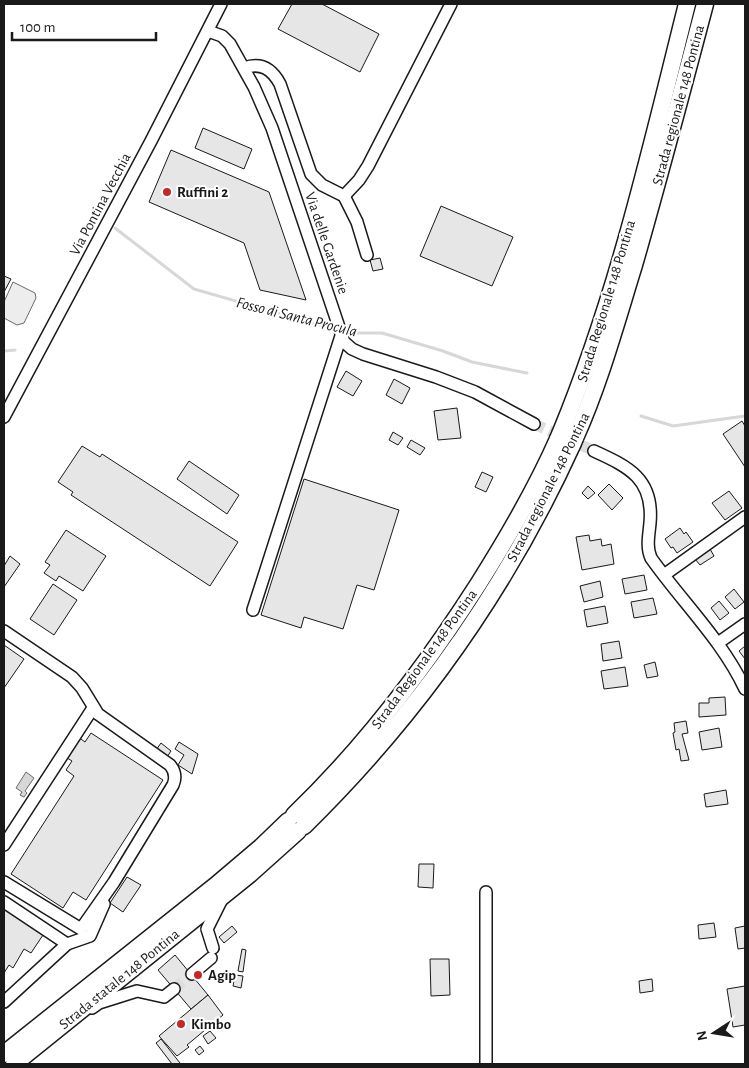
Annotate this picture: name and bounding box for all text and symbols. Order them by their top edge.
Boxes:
scale bar [12,10,156,42]
text: 100 m [20,20,55,35]
street label: Strada regionale 148 Pontina [650,23,707,187]
street label: Via Pontina Vecchia [67,150,134,258]
place label: Ruffini 2 [177,185,228,200]
marker: Ruffini 2 [161,186,173,198]
street label: Via delle Gardenie [302,190,351,296]
street label: Strada Regionale 148 Pontina [575,218,638,384]
water label: Fosso di Santa Procula [235,294,359,340]
street label: Strada regionale 148 Pontina [504,410,593,564]
street label: Strada Regionale 148 Pontina [369,587,480,732]
street label: Strada statale 148 Pontina [56,926,182,1032]
place label: Agip [208,968,236,983]
marker: Agip [192,969,204,981]
north arrow [689,1008,739,1058]
place label: Kimbo [191,1017,231,1032]
marker: Kimbo [175,1018,187,1030]
text: N [694,1029,710,1042]

